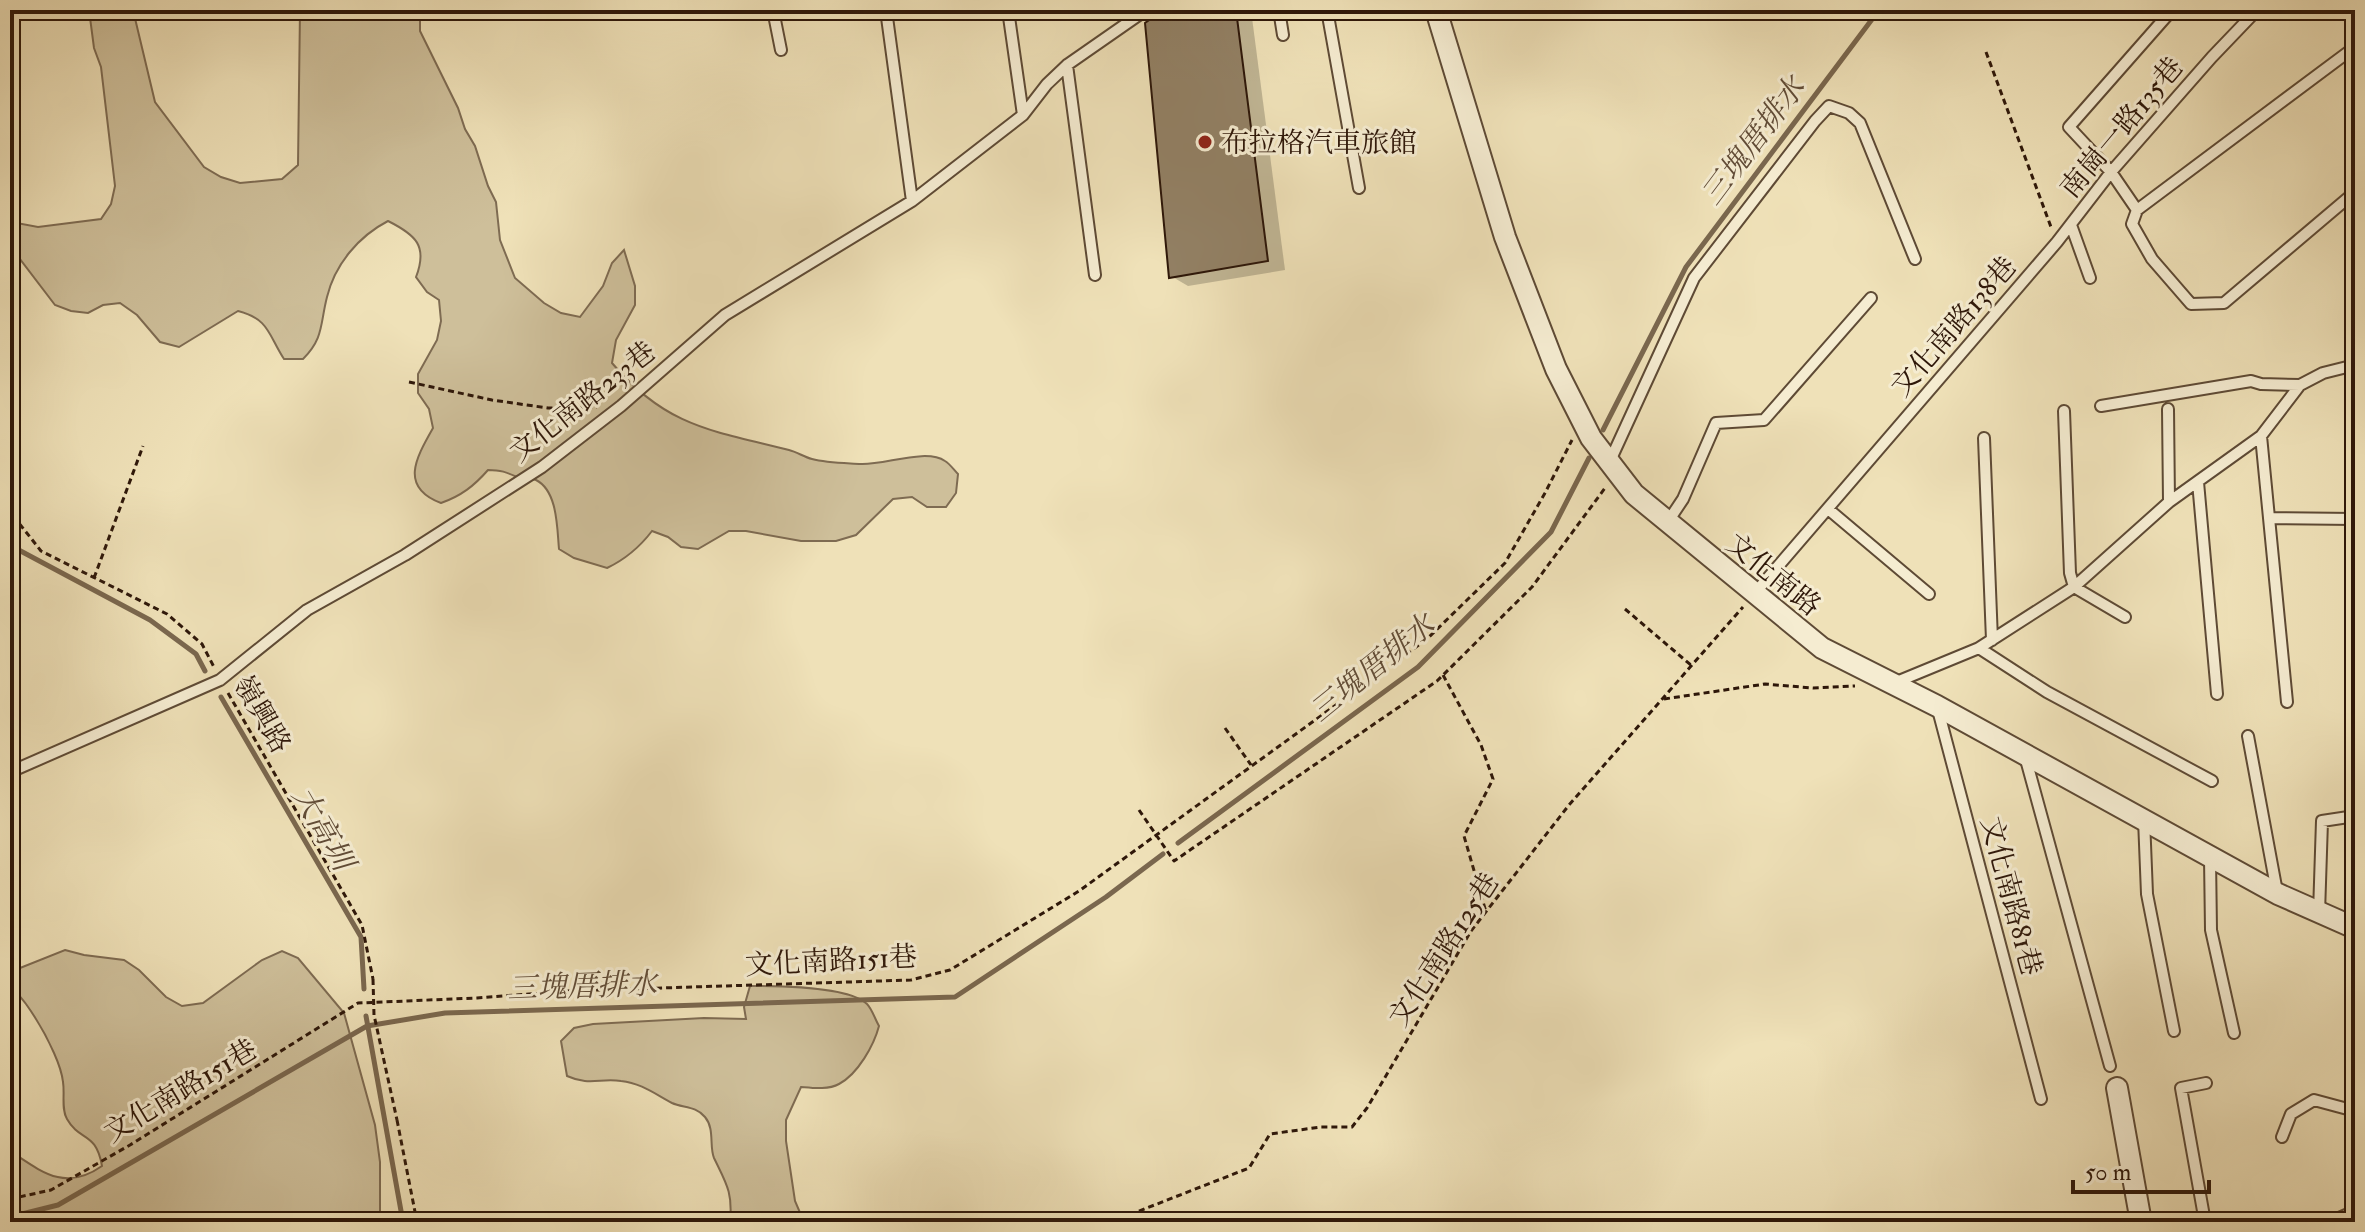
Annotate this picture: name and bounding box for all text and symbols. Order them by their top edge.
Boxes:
street label: 南崗一路135巷 [2053,50,2191,205]
water label: 三塊厝排水 [1693,68,1815,212]
place label: 布拉格汽車旅館 [1221,126,1417,161]
marker: 布拉格汽車旅館 [1196,133,1214,151]
street label: 文化南路138巷 [1884,250,2024,404]
street label: 文化南路233巷 [503,334,663,470]
street label: 文化南路 [1719,526,1828,624]
water label: 三塊厝排水 [1302,605,1445,730]
street label: 嶺興路 [226,670,298,760]
water label: 大高圳 [284,780,364,881]
street label: 文化南路81巷 [1973,813,2049,980]
street label: 文化南路125巷 [1382,866,1507,1033]
street label: 文化南路151巷 [744,940,918,983]
water label: 三塊厝排水 [506,965,661,1008]
street label: 文化南路151巷 [98,1032,264,1151]
scale bar [2073,1144,2209,1194]
text: 50 m [2085,1157,2132,1188]

